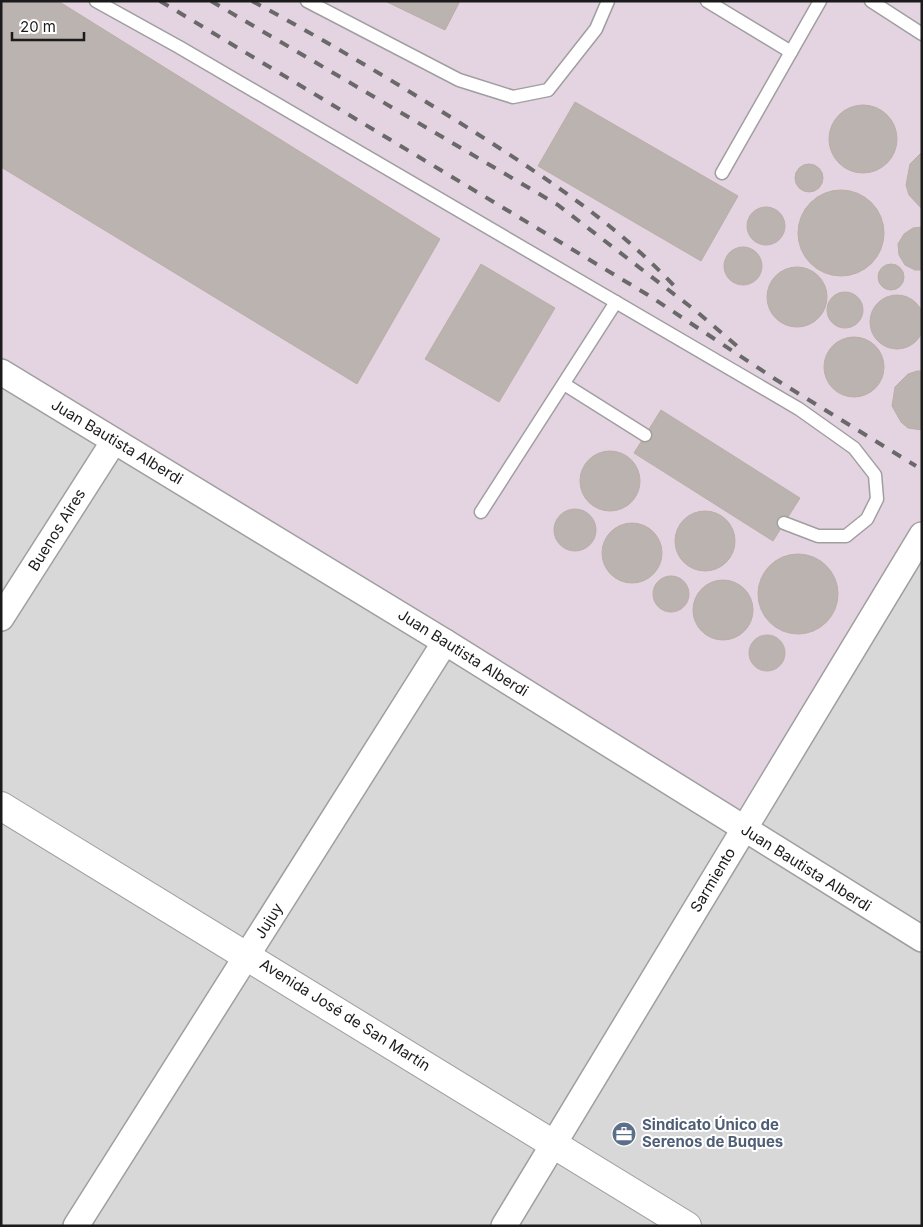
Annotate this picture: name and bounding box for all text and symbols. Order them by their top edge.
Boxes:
scale bar [12,10,85,42]
text: 20 m [20,17,56,36]
street label: Juan Bautista Alberdi [48,395,187,488]
street label: Buenos Aires [24,485,89,574]
street label: Juan Bautista Alberdi [395,605,532,700]
street label: Juan Bautista Alberdi [738,820,875,915]
street label: Sarmiento [686,844,739,916]
street label: Jujuy [250,899,287,942]
street label: Avenida José de San Martín [256,954,434,1075]
place label: Sindicato Único de Serenos de Buques [642,1115,783,1151]
office icon: Sindicato Único de Serenos de Buques [611,1121,637,1147]

